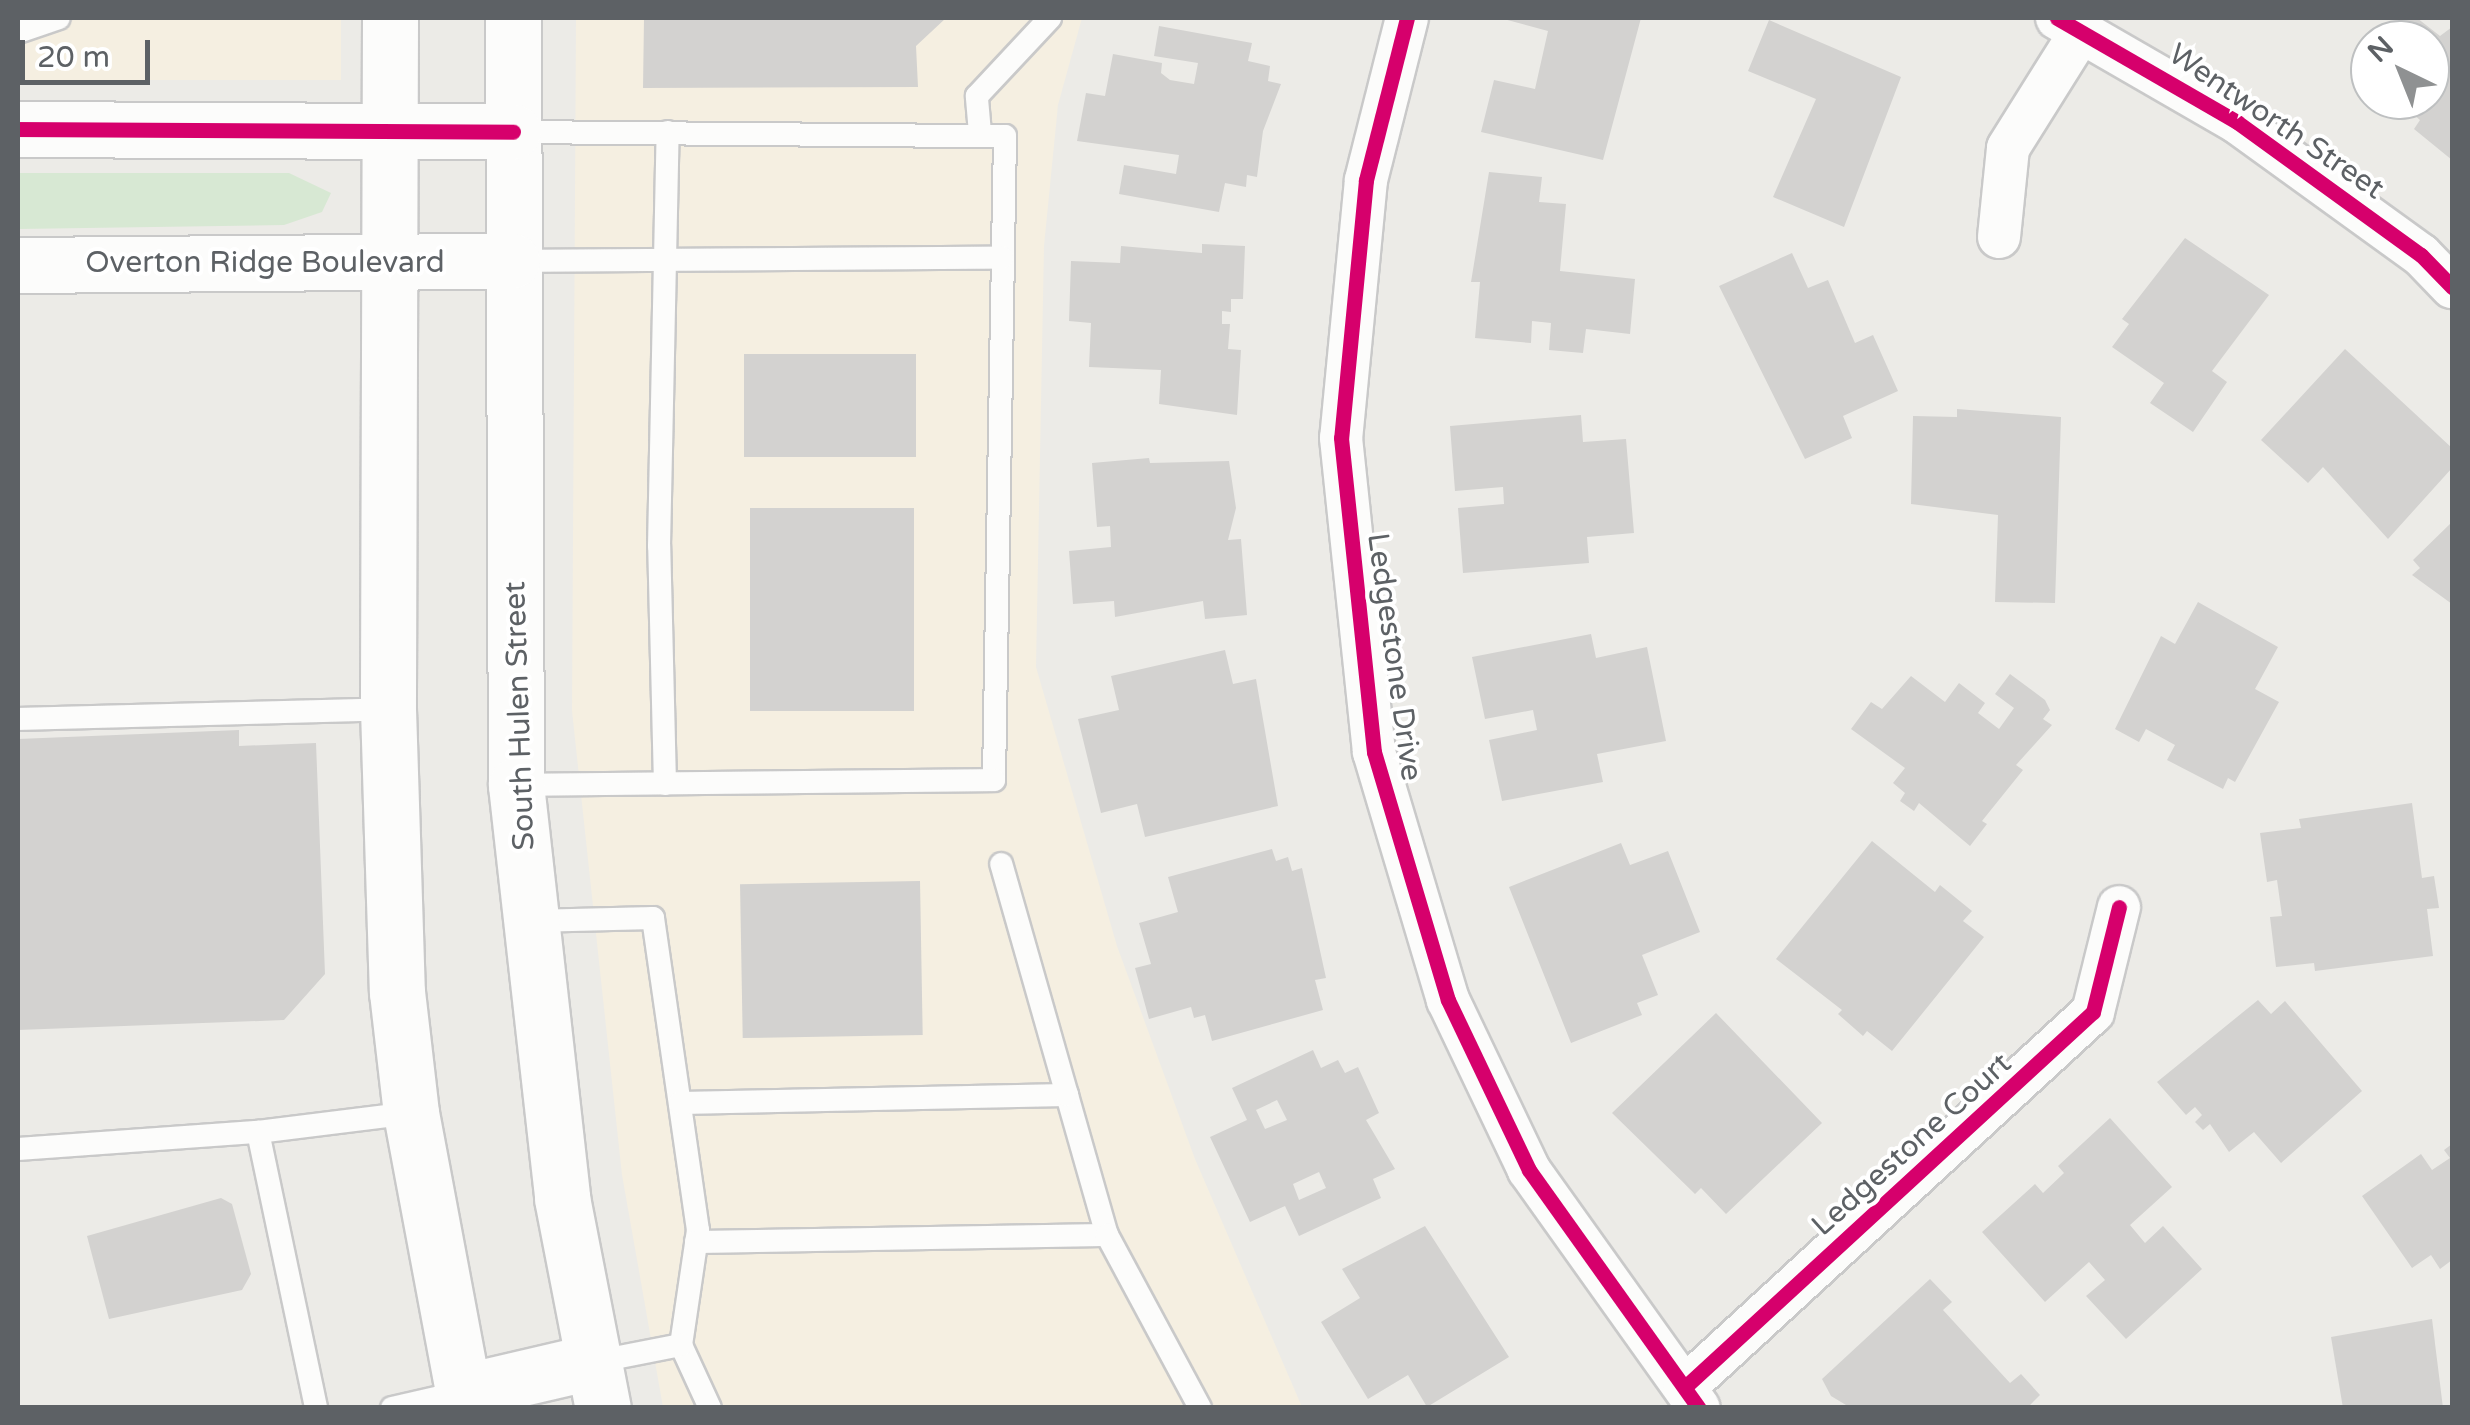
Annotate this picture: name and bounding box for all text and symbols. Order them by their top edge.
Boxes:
scale bar [25,20,155,82]
north arrow [2350,20,2450,120]
text: N [2361,29,2401,70]
street label: Wentworth Street [2162,37,2390,207]
text: 20 m [37,39,110,76]
street label: Overton Ridge Boulevard [85,245,445,281]
street label: Ledgestone Drive [1359,531,1429,783]
street label: South Hulen Street [497,581,543,851]
street label: Ledgestone Court [1805,1046,2019,1244]

